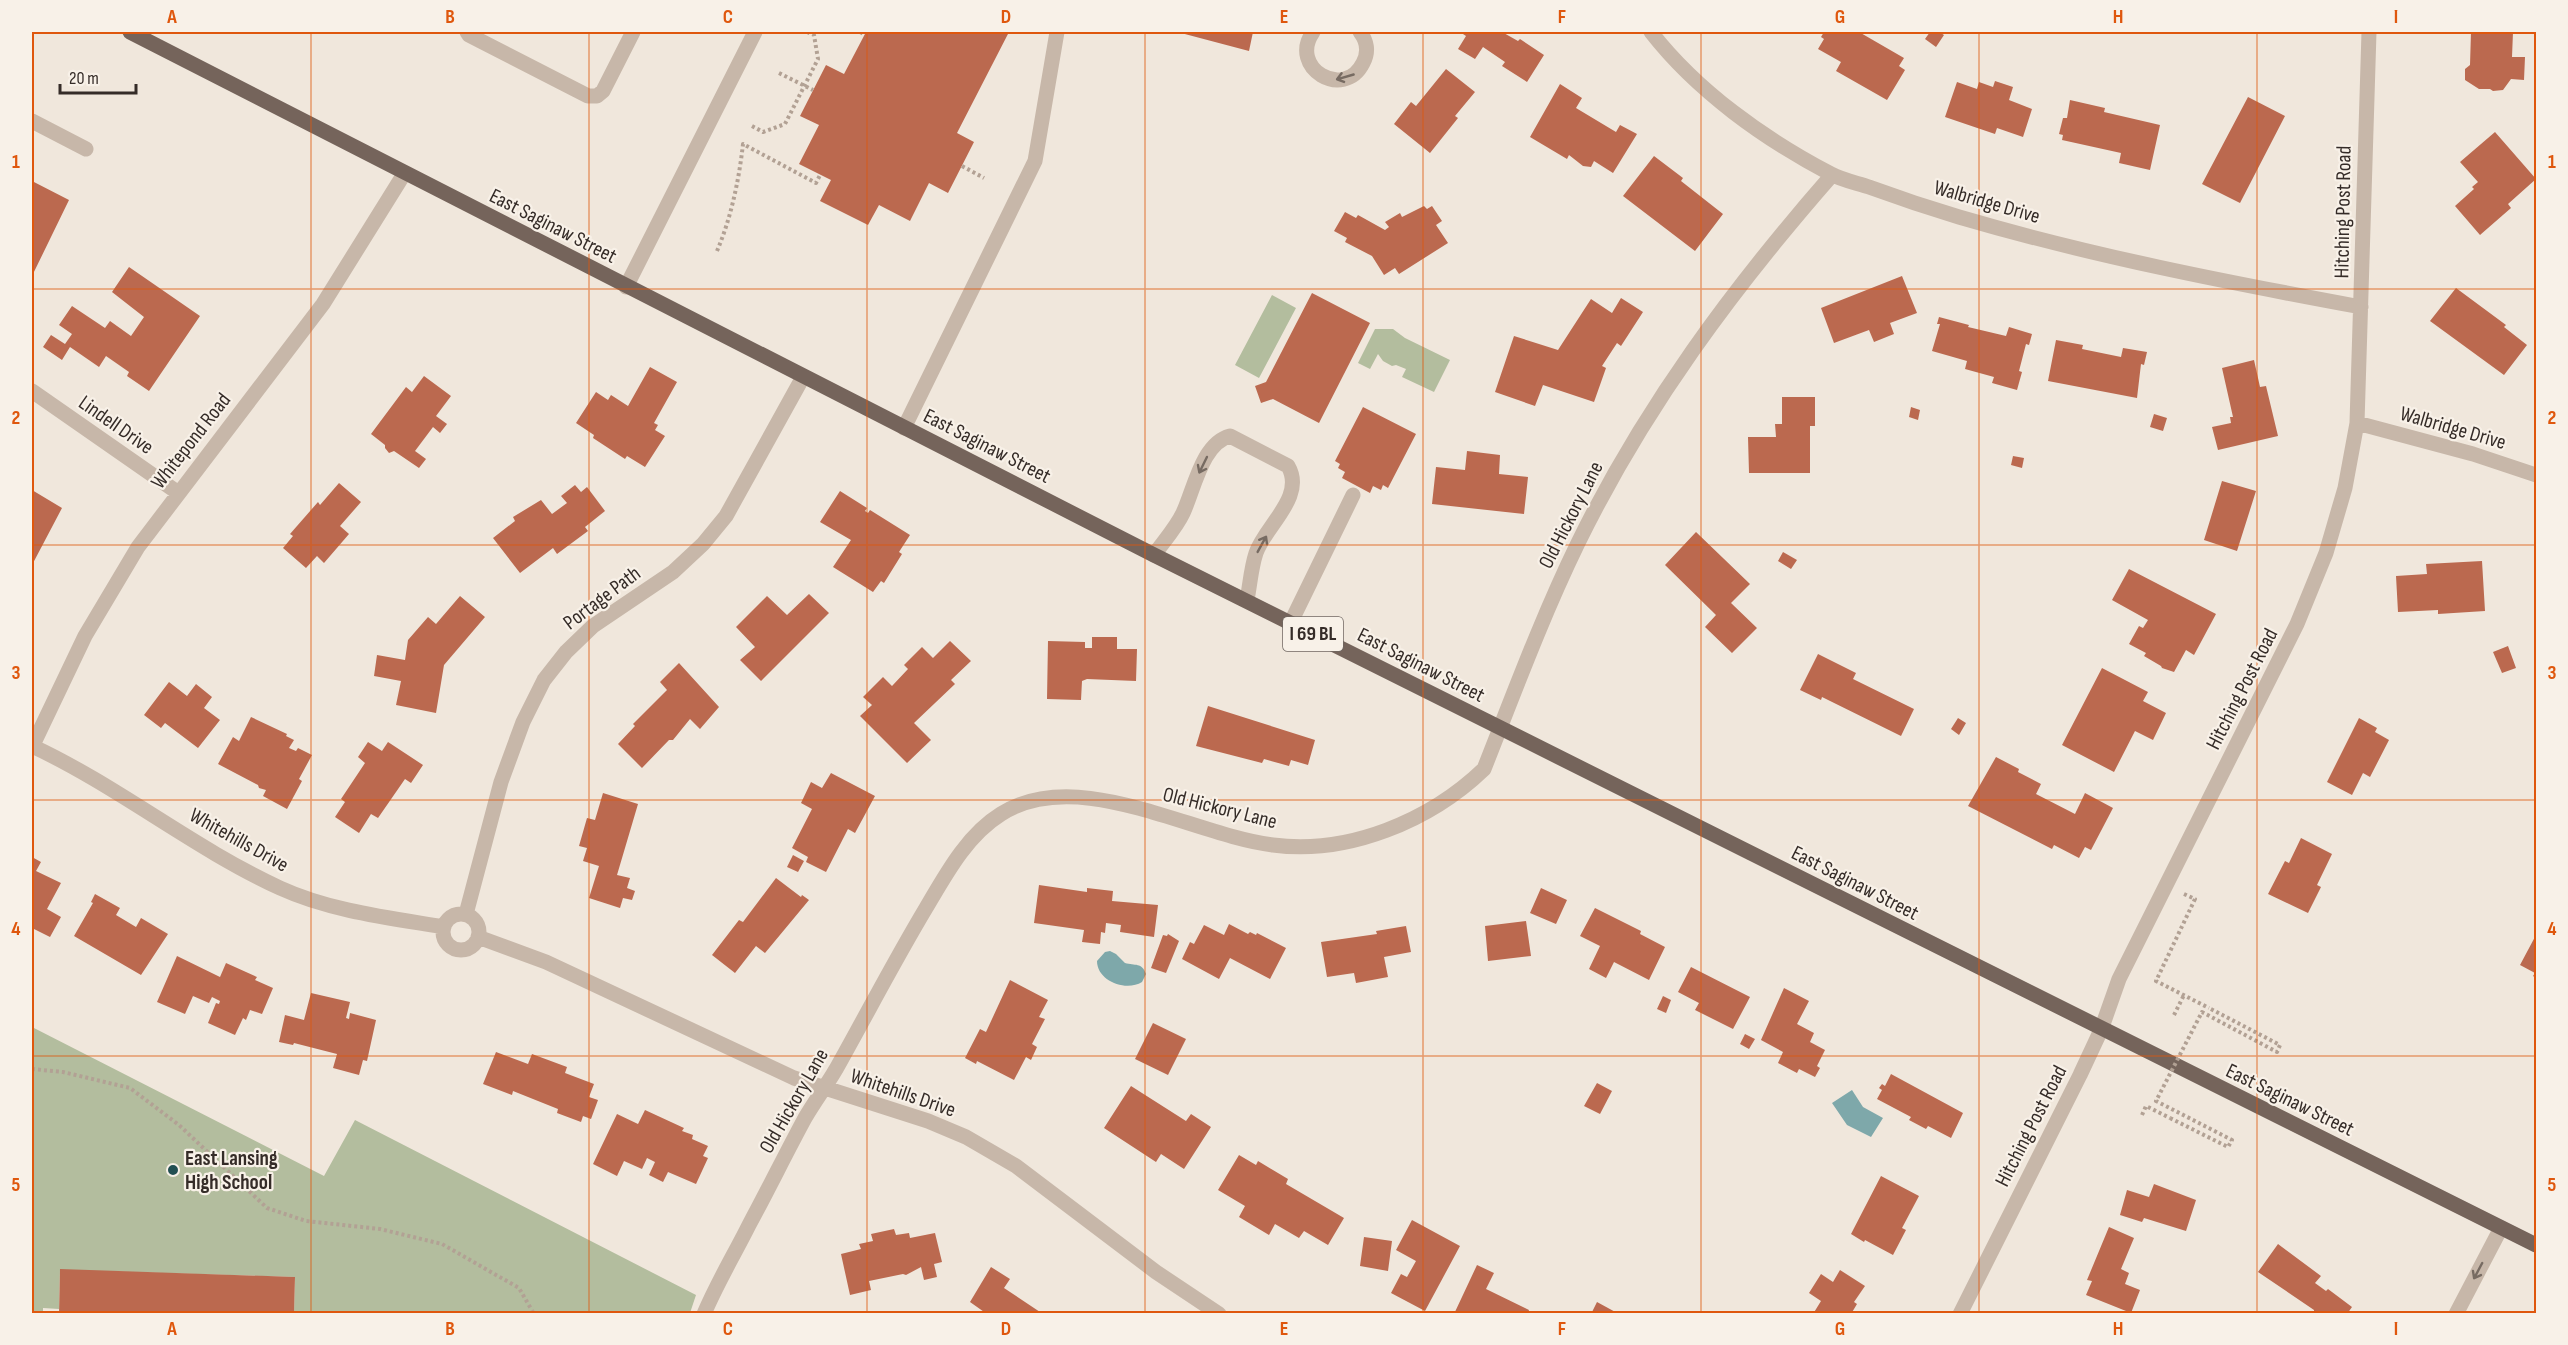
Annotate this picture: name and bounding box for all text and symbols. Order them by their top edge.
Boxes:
text: A [166,5,177,29]
text: B [445,5,455,29]
text: C [723,5,733,29]
text: D [1001,5,1011,29]
text: E [1280,5,1288,29]
text: F [1558,5,1566,29]
text: G [1835,5,1845,29]
text: H [2113,5,2123,29]
text: I [2394,5,2398,29]
scale bar [60,57,136,95]
text: 20 m [69,68,99,89]
one-way arrow [1335,72,1354,83]
street label: Hitching Post Road [2329,145,2357,279]
text: 1 [12,150,20,174]
text: 1 [2548,150,2556,174]
street label: Walbridge Drive [1931,175,2043,229]
street label: East Saginaw Street [485,183,621,269]
street label: Whitepond Road [146,388,236,494]
street label: Lindell Drive [74,390,158,460]
street label: Walbridge Drive [2397,401,2509,455]
street label: East Saginaw Street [919,403,1055,489]
text: 2 [12,406,20,430]
text: 2 [2548,406,2556,430]
one-way arrow [1197,455,1209,473]
street label: Old Hickory Lane [1533,457,1609,573]
one-way arrow [1256,535,1268,552]
street label: Portage Path [558,561,646,635]
road number: I 69 BL [1283,617,1343,651]
street label: East Saginaw Street [1353,622,1489,708]
street label: Hitching Post Road [2201,624,2283,754]
text: 3 [12,661,21,685]
text: 3 [2548,661,2557,685]
street label: Old Hickory Lane [1160,782,1280,834]
street label: Whitehills Drive [185,803,293,877]
street label: East Saginaw Street [1787,840,1923,926]
text: 4 [11,917,21,941]
text: 4 [2547,917,2557,941]
street label: Old Hickory Lane [754,1044,834,1158]
street label: East Saginaw Street [2222,1058,2358,1142]
street label: Hitching Post Road [1990,1061,2072,1191]
street label: Whitehills Drive [847,1063,959,1123]
place label: East Lansing High School [185,1146,278,1195]
marker: East Lansing High School [166,1163,180,1177]
text: 5 [12,1173,21,1197]
text: 5 [2548,1173,2557,1197]
one-way arrow [2472,1262,2484,1279]
text: A [166,1317,177,1341]
text: B [445,1317,455,1341]
text: C [723,1317,733,1341]
text: D [1001,1317,1011,1341]
text: E [1280,1317,1288,1341]
text: F [1558,1317,1566,1341]
text: G [1835,1317,1845,1341]
text: H [2113,1317,2123,1341]
text: I [2394,1317,2398,1341]

